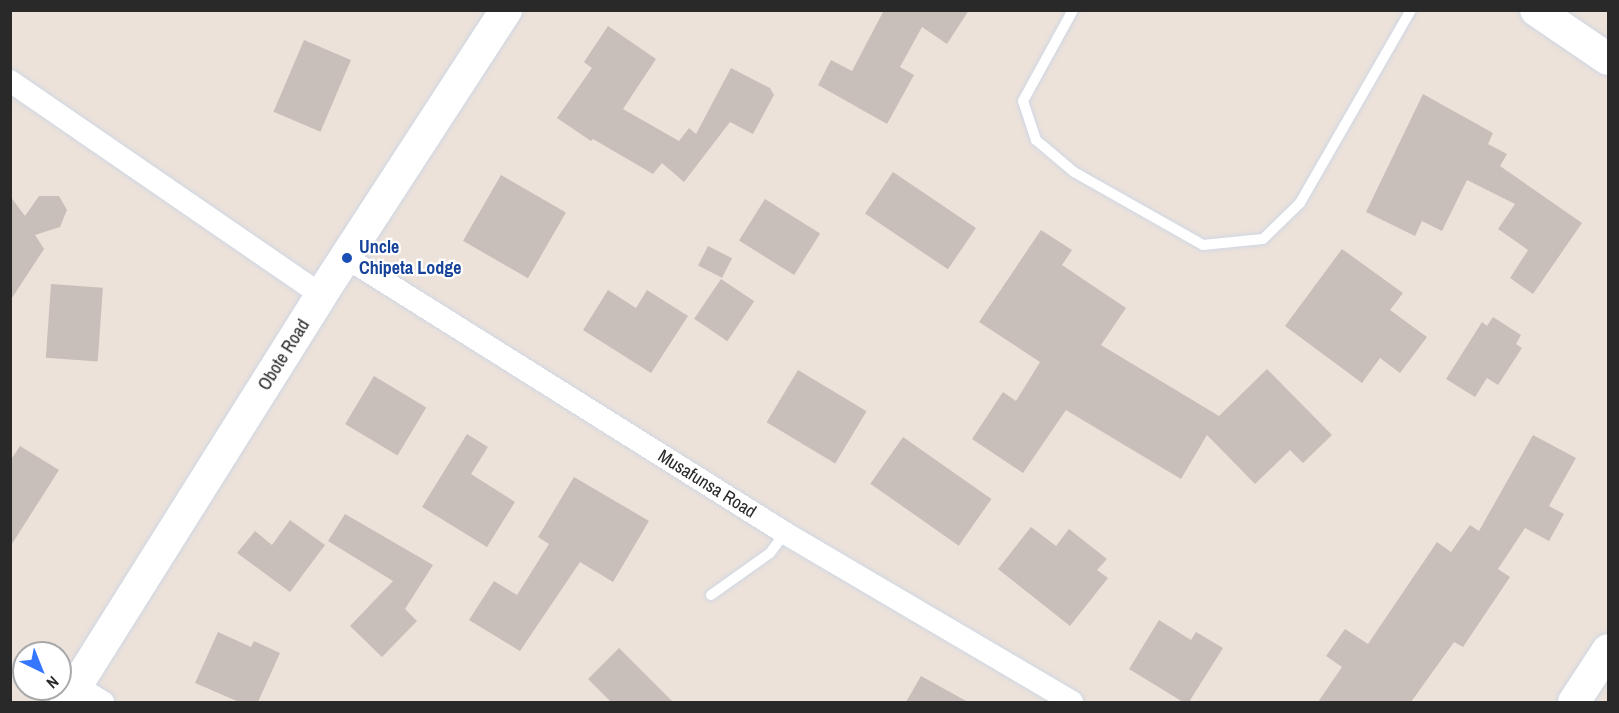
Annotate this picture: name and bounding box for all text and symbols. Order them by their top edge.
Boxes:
place label: Uncle Chipeta Lodge [359,237,462,280]
marker: Uncle Chipeta Lodge [340,251,354,265]
street label: Obote Road [254,316,314,394]
street label: Musafunsa Road [654,445,760,523]
north arrow [12,641,72,701]
text: N [42,671,64,694]

